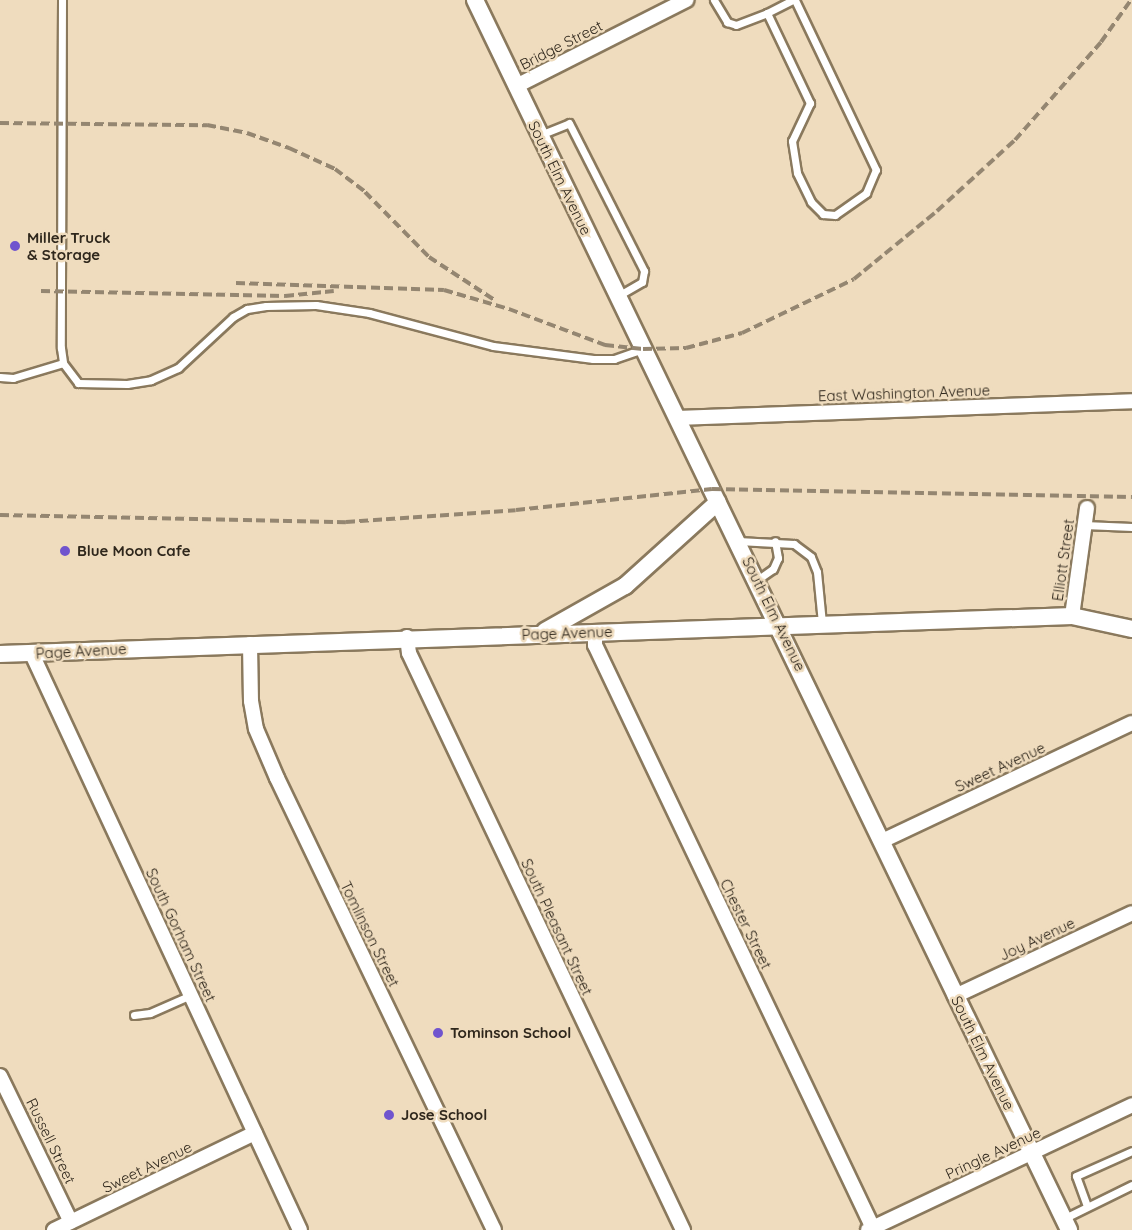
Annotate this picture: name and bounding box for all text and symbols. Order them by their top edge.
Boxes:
street label: Bridge Street [517,16,605,74]
street label: South Elm Avenue [525,118,595,238]
place label: Miller Truck & Storage [27,228,110,263]
marker: Miller Truck & Storage [8,239,22,253]
street label: East Washington Avenue [818,381,990,405]
street label: Elliott Street [1048,518,1078,602]
place label: Blue Moon Cafe [77,542,191,560]
marker: Blue Moon Cafe [58,544,72,558]
street label: South Elm Avenue [739,554,809,674]
street label: Page Avenue [521,622,613,644]
street label: Page Avenue [35,640,127,662]
street label: Sweet Avenue [952,738,1048,796]
street label: South Pleasant Street [517,856,597,998]
street label: South Gorham Street [142,865,220,1005]
street label: Chester Street [716,876,776,972]
street label: Tomlinson Street [337,878,403,990]
street label: Joy Avenue [996,914,1078,964]
street label: South Elm Avenue [948,993,1018,1113]
place label: Tominson School [450,1024,571,1042]
marker: Tominson School [431,1026,445,1040]
street label: Russell Street [23,1095,79,1187]
place label: Jose School [401,1106,487,1124]
marker: Jose School [382,1108,396,1122]
street label: Pringle Avenue [942,1123,1044,1183]
street label: Sweet Avenue [99,1138,195,1196]

